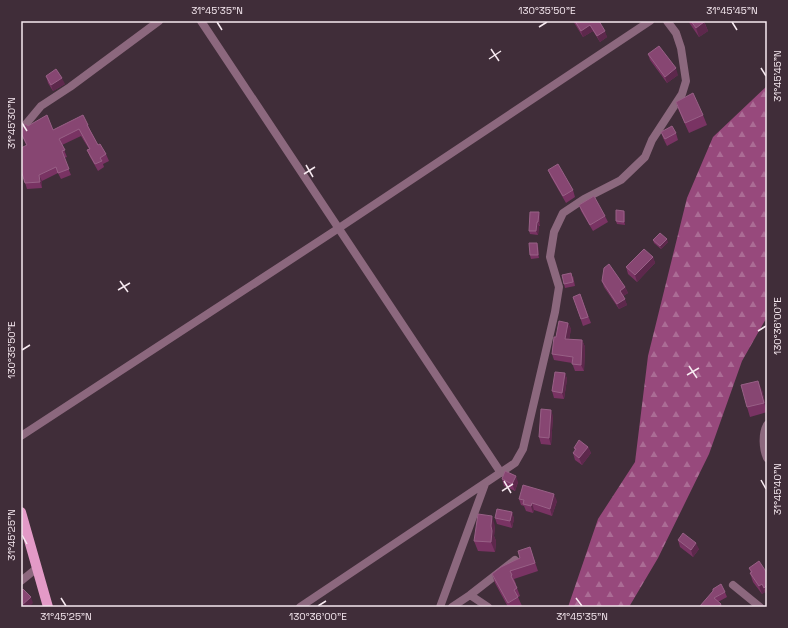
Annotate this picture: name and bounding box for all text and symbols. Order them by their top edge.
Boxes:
text: 31°45'35"N [191,4,243,17]
text: 130°35'50"E [518,4,576,17]
text: 31°45'45"N [706,4,758,17]
text: 31°45'45"N [771,50,784,102]
text: 31°45'30"N [5,97,18,149]
text: 130°36'00"E [771,297,784,355]
text: 130°35'50"E [5,321,18,379]
text: 31°45'40"N [771,463,784,515]
text: 31°45'25"N [5,509,18,561]
text: 31°45'25"N [40,610,92,623]
text: 130°36'00"E [289,610,347,623]
text: 31°45'35"N [556,610,608,623]

